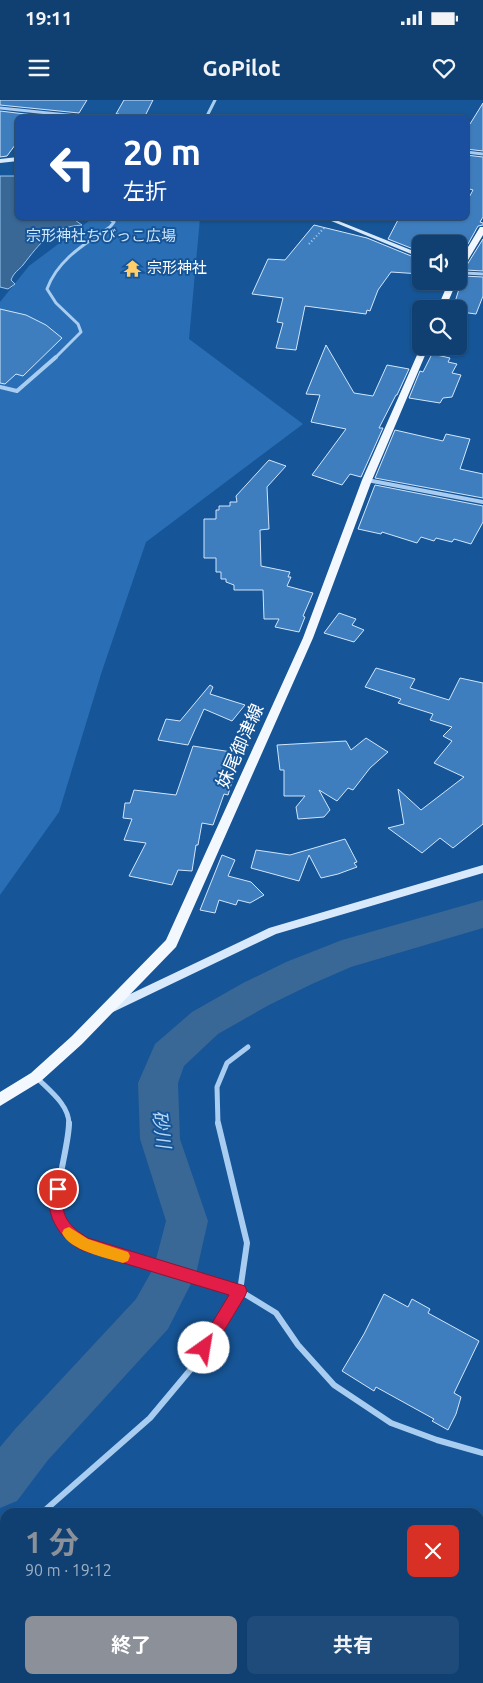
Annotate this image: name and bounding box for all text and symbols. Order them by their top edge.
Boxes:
text: 19:11 [25,7,73,29]
icon: menu [25,54,53,82]
icon: heart [430,54,458,82]
text: GoPilot [203,55,280,80]
text: 20 m [123,132,201,172]
icon: left [40,135,105,200]
text: 左折 [123,178,167,203]
park label: 宗形神社ちびっこ広場 [26,227,176,244]
map controls [412,235,467,355]
button: sound [412,235,467,290]
temple icon: 宗形神社 [123,258,143,278]
place label: 宗形神社 [147,259,207,276]
button: search [412,300,467,355]
street label: 妹尾御津線 [212,700,267,791]
water label: 砂川 [149,1109,175,1151]
pin [37,1168,79,1210]
icon: arrive [44,1175,72,1203]
position arrow [177,1321,229,1373]
text: 1 分 [25,1525,79,1559]
button: close [407,1525,459,1577]
text: 90 m · 19:12 [25,1561,112,1579]
button: 終了 [25,1616,237,1674]
button: 共有 [247,1616,459,1674]

